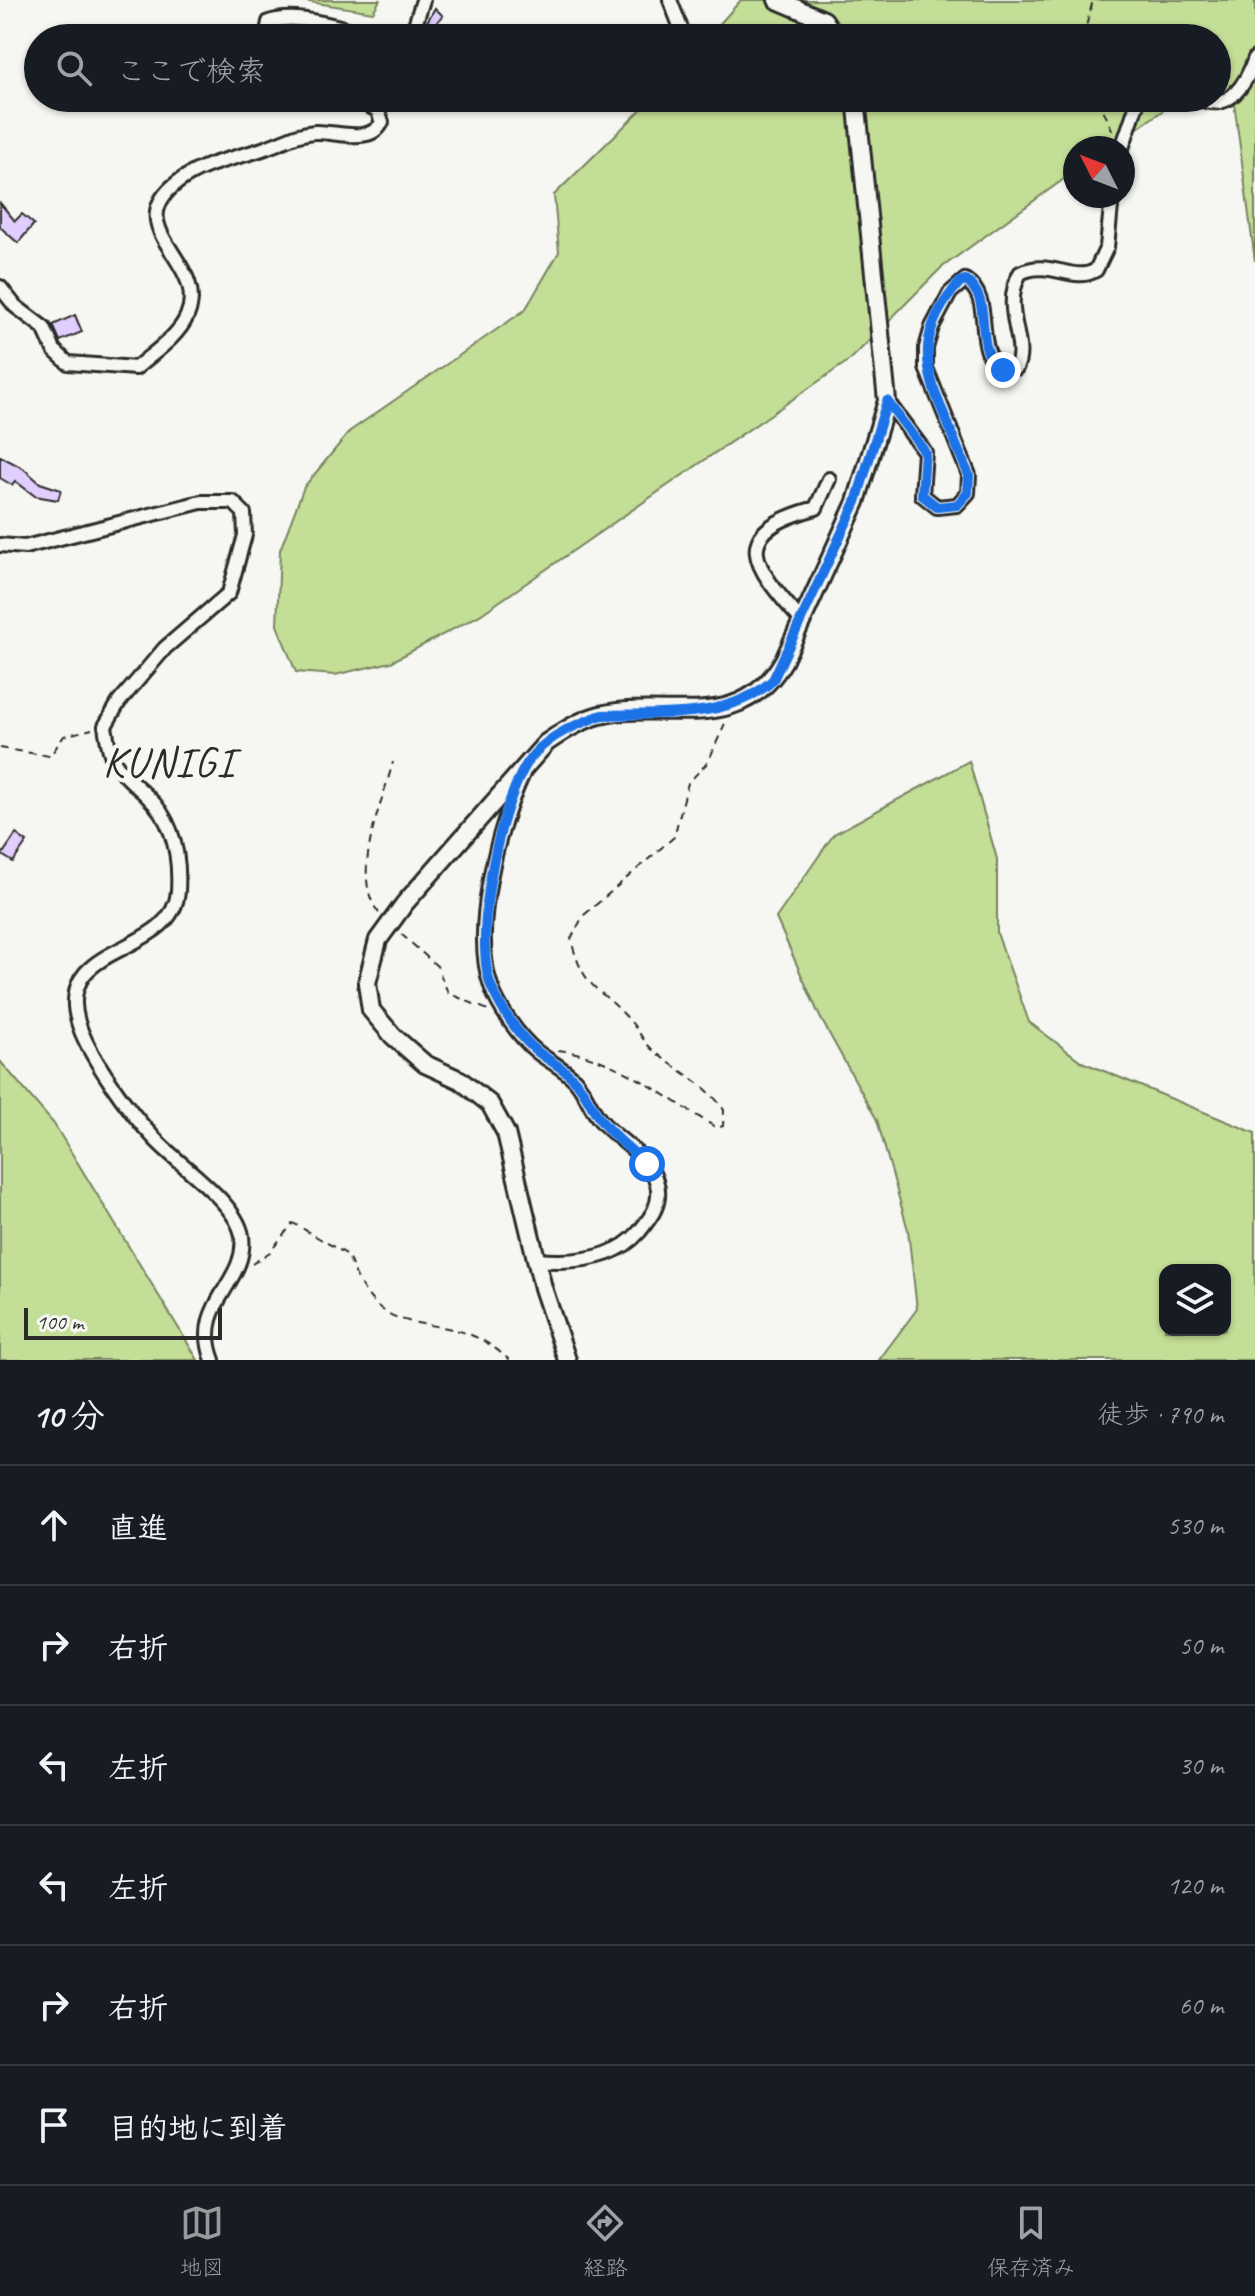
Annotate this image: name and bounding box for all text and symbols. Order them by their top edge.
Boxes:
search box [24,24,1231,112]
icon: search [52,46,96,90]
text: ここで検索 [116,52,266,90]
north arrow [1063,136,1135,208]
route end [985,352,1021,388]
district label: KUNIGI [103,736,242,789]
route start [629,1146,665,1182]
map controls [1159,1264,1231,1336]
button: layers [1159,1264,1231,1336]
scale bar [24,1304,222,1340]
text: 100 m [36,1308,83,1336]
text: 10 分 [32,1394,105,1437]
text: 徒歩 · 790 m [1098,1398,1223,1431]
icon: ahead [32,1503,76,1547]
text: 直進 [108,1509,168,1547]
text: 530 m [1167,1509,1223,1542]
icon: right [32,1623,76,1667]
text: 右折 [108,1629,168,1667]
text: 50 m [1179,1629,1223,1662]
icon: left [32,1743,76,1787]
text: 左折 [108,1749,168,1787]
text: 30 m [1179,1749,1223,1782]
icon: left [32,1863,76,1907]
text: 左折 [108,1869,168,1907]
text: 120 m [1167,1869,1223,1902]
icon: right [32,1983,76,2027]
text: 右折 [108,1989,168,2027]
text: 60 m [1179,1989,1223,2022]
icon: arrive [32,2103,76,2147]
text: 目的地に到着 [108,2109,288,2147]
tab: 地図 [180,2201,224,2282]
tab: 経路 [583,2201,627,2282]
tab: 保存済み [987,2201,1075,2282]

